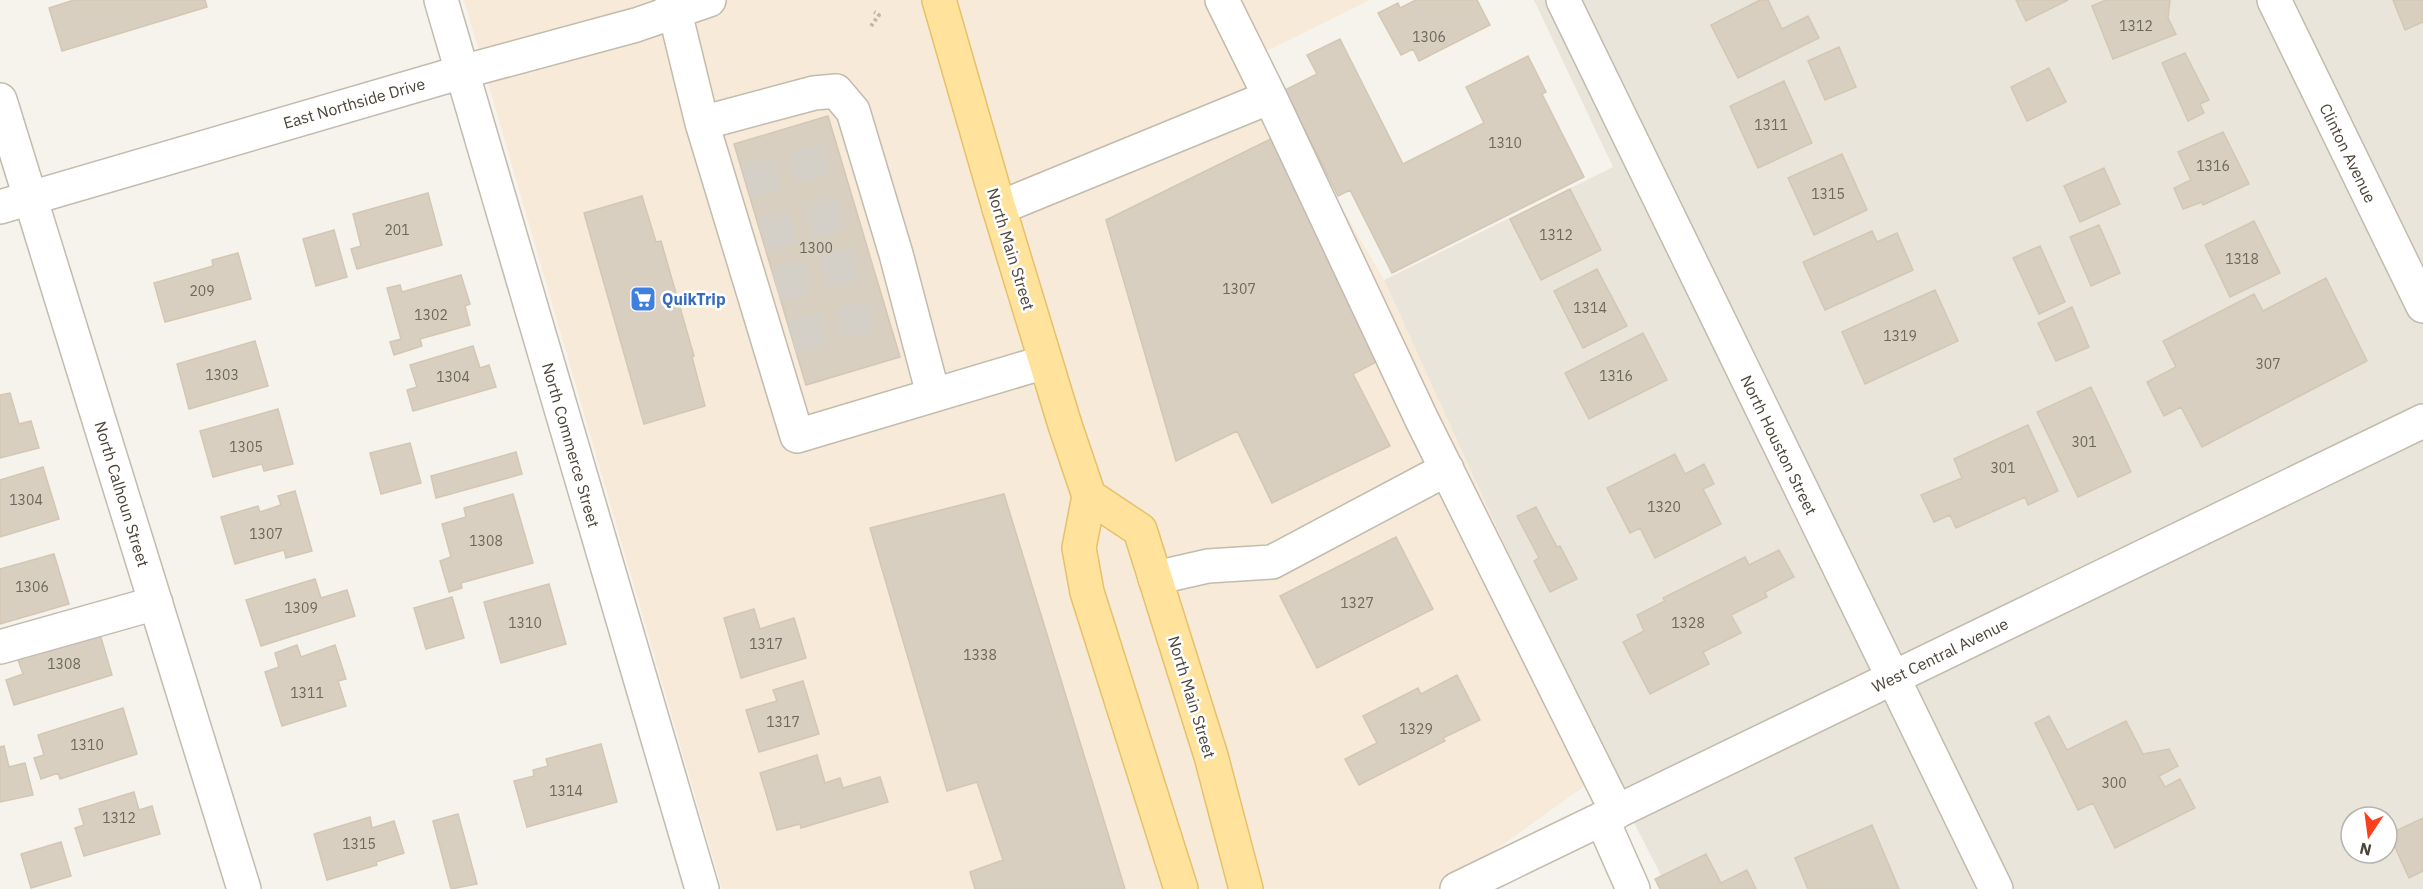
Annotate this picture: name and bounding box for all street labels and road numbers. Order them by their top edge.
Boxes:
street label: East Northside Drive [281,73,427,133]
street label: Clinton Avenue [2315,100,2381,206]
street label: North Main Street [983,185,1039,313]
street label: North Commerce Street [538,360,604,530]
street label: North Houston Street [1736,372,1822,518]
street label: North Calhoun Street [90,419,154,569]
street label: West Central Avenue [1869,613,2012,697]
street label: North Main Street [1164,633,1220,761]

